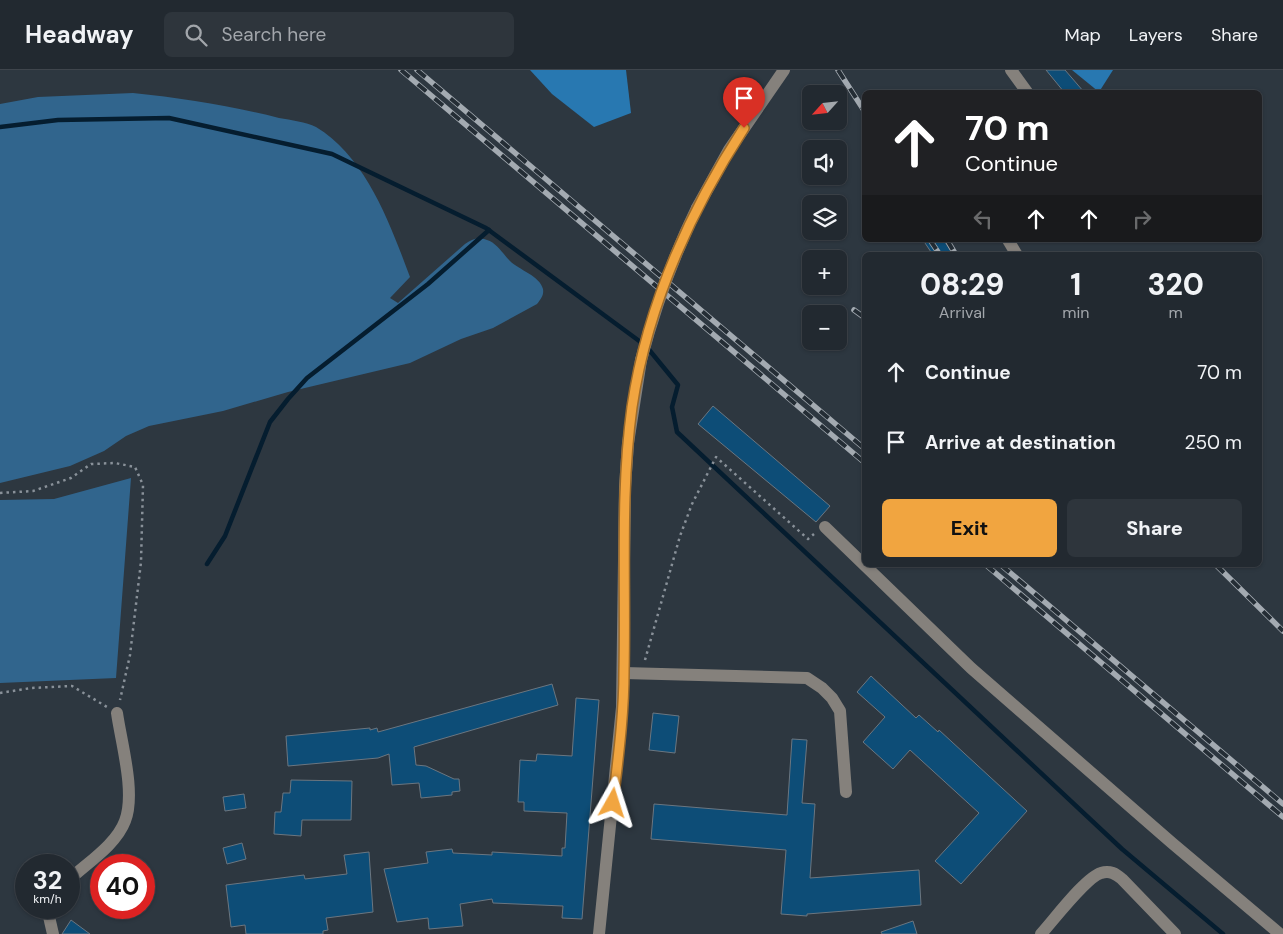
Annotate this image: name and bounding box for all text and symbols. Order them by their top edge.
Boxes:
search box [164,12,514,57]
text: Headway [25,19,134,50]
icon: search [182,21,210,49]
text: Search here [222,22,326,47]
text: Map [1065,23,1101,47]
text: Layers [1129,23,1183,47]
text: Share [1211,23,1258,47]
pin [723,77,765,128]
icon: arrive [730,84,758,112]
north arrow [802,85,848,130]
map controls [802,85,847,350]
text: 70 m [965,105,1049,151]
icon: ahead [882,110,947,175]
button: sound [802,140,847,185]
text: Continue [965,149,1058,178]
button: layers [802,195,847,240]
icon: left [969,205,997,233]
icon: ahead [1022,205,1050,233]
icon: ahead [1075,205,1103,233]
icon: right [1128,205,1156,233]
button: + [802,250,847,295]
text: 08:29 [920,265,1004,304]
text: 1 [1070,265,1081,304]
text: 320 [1147,265,1204,304]
text: Arrival [939,302,985,323]
text: min [1062,302,1090,323]
text: m [1169,302,1183,323]
button: − [802,305,847,350]
icon: ahead [882,358,910,386]
text: Continue [925,360,1011,385]
text: 70 m [1197,360,1242,385]
icon: arrive [882,428,910,456]
text: Arrive at destination [925,430,1116,455]
text: 250 m [1184,430,1242,455]
button: Exit [882,499,1057,557]
button: Share [1067,499,1242,557]
position arrow [586,776,638,828]
speed limit sign: 40 [90,854,155,919]
text: 32 [33,864,62,897]
text: km/h [33,891,62,907]

